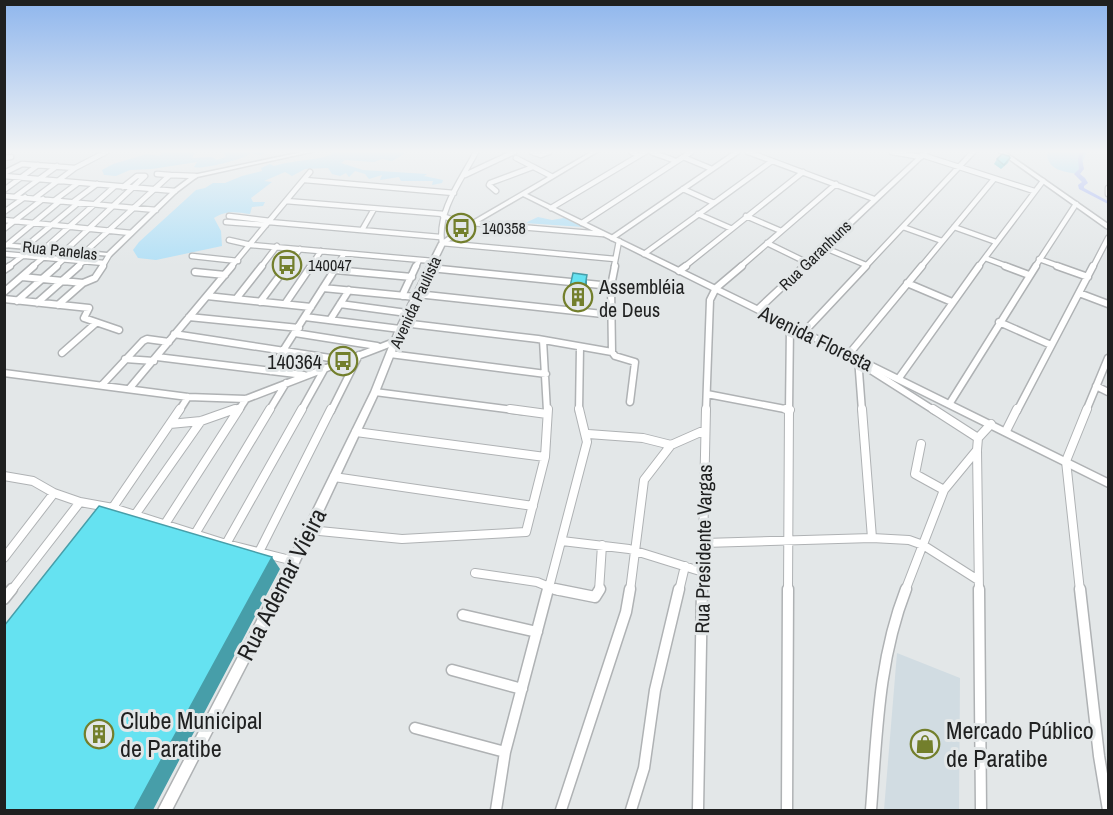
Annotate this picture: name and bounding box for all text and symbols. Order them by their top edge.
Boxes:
bus stop icon: 140358 [445,212,477,244]
street label: Rua Garanhuns [774,215,856,295]
place label: 140358 [482,217,526,239]
street label: Rua Panelas [21,235,99,265]
bus stop icon: 140047 [271,249,303,281]
street label: Avenida Paulista [384,252,446,352]
place label: 140047 [308,254,352,276]
place label: Assembléia de Deus [598,273,685,323]
building icon: Assembléia de Deus [562,281,594,313]
street label: Avenida Floresta [754,298,878,377]
bus stop icon: 140364 [327,345,359,377]
place label: 140364 [267,348,322,375]
street label: Rua Presidente Vargas [688,464,718,634]
street label: Rua Ademar Vieira [229,502,333,666]
place label: Clube Municipal de Paratibe [120,704,262,764]
place label: Mercado Público de Paratibe [946,714,1094,774]
building icon: Clube Municipal de Paratibe [83,718,115,750]
shop icon: Mercado Público de Paratibe [909,728,941,760]

